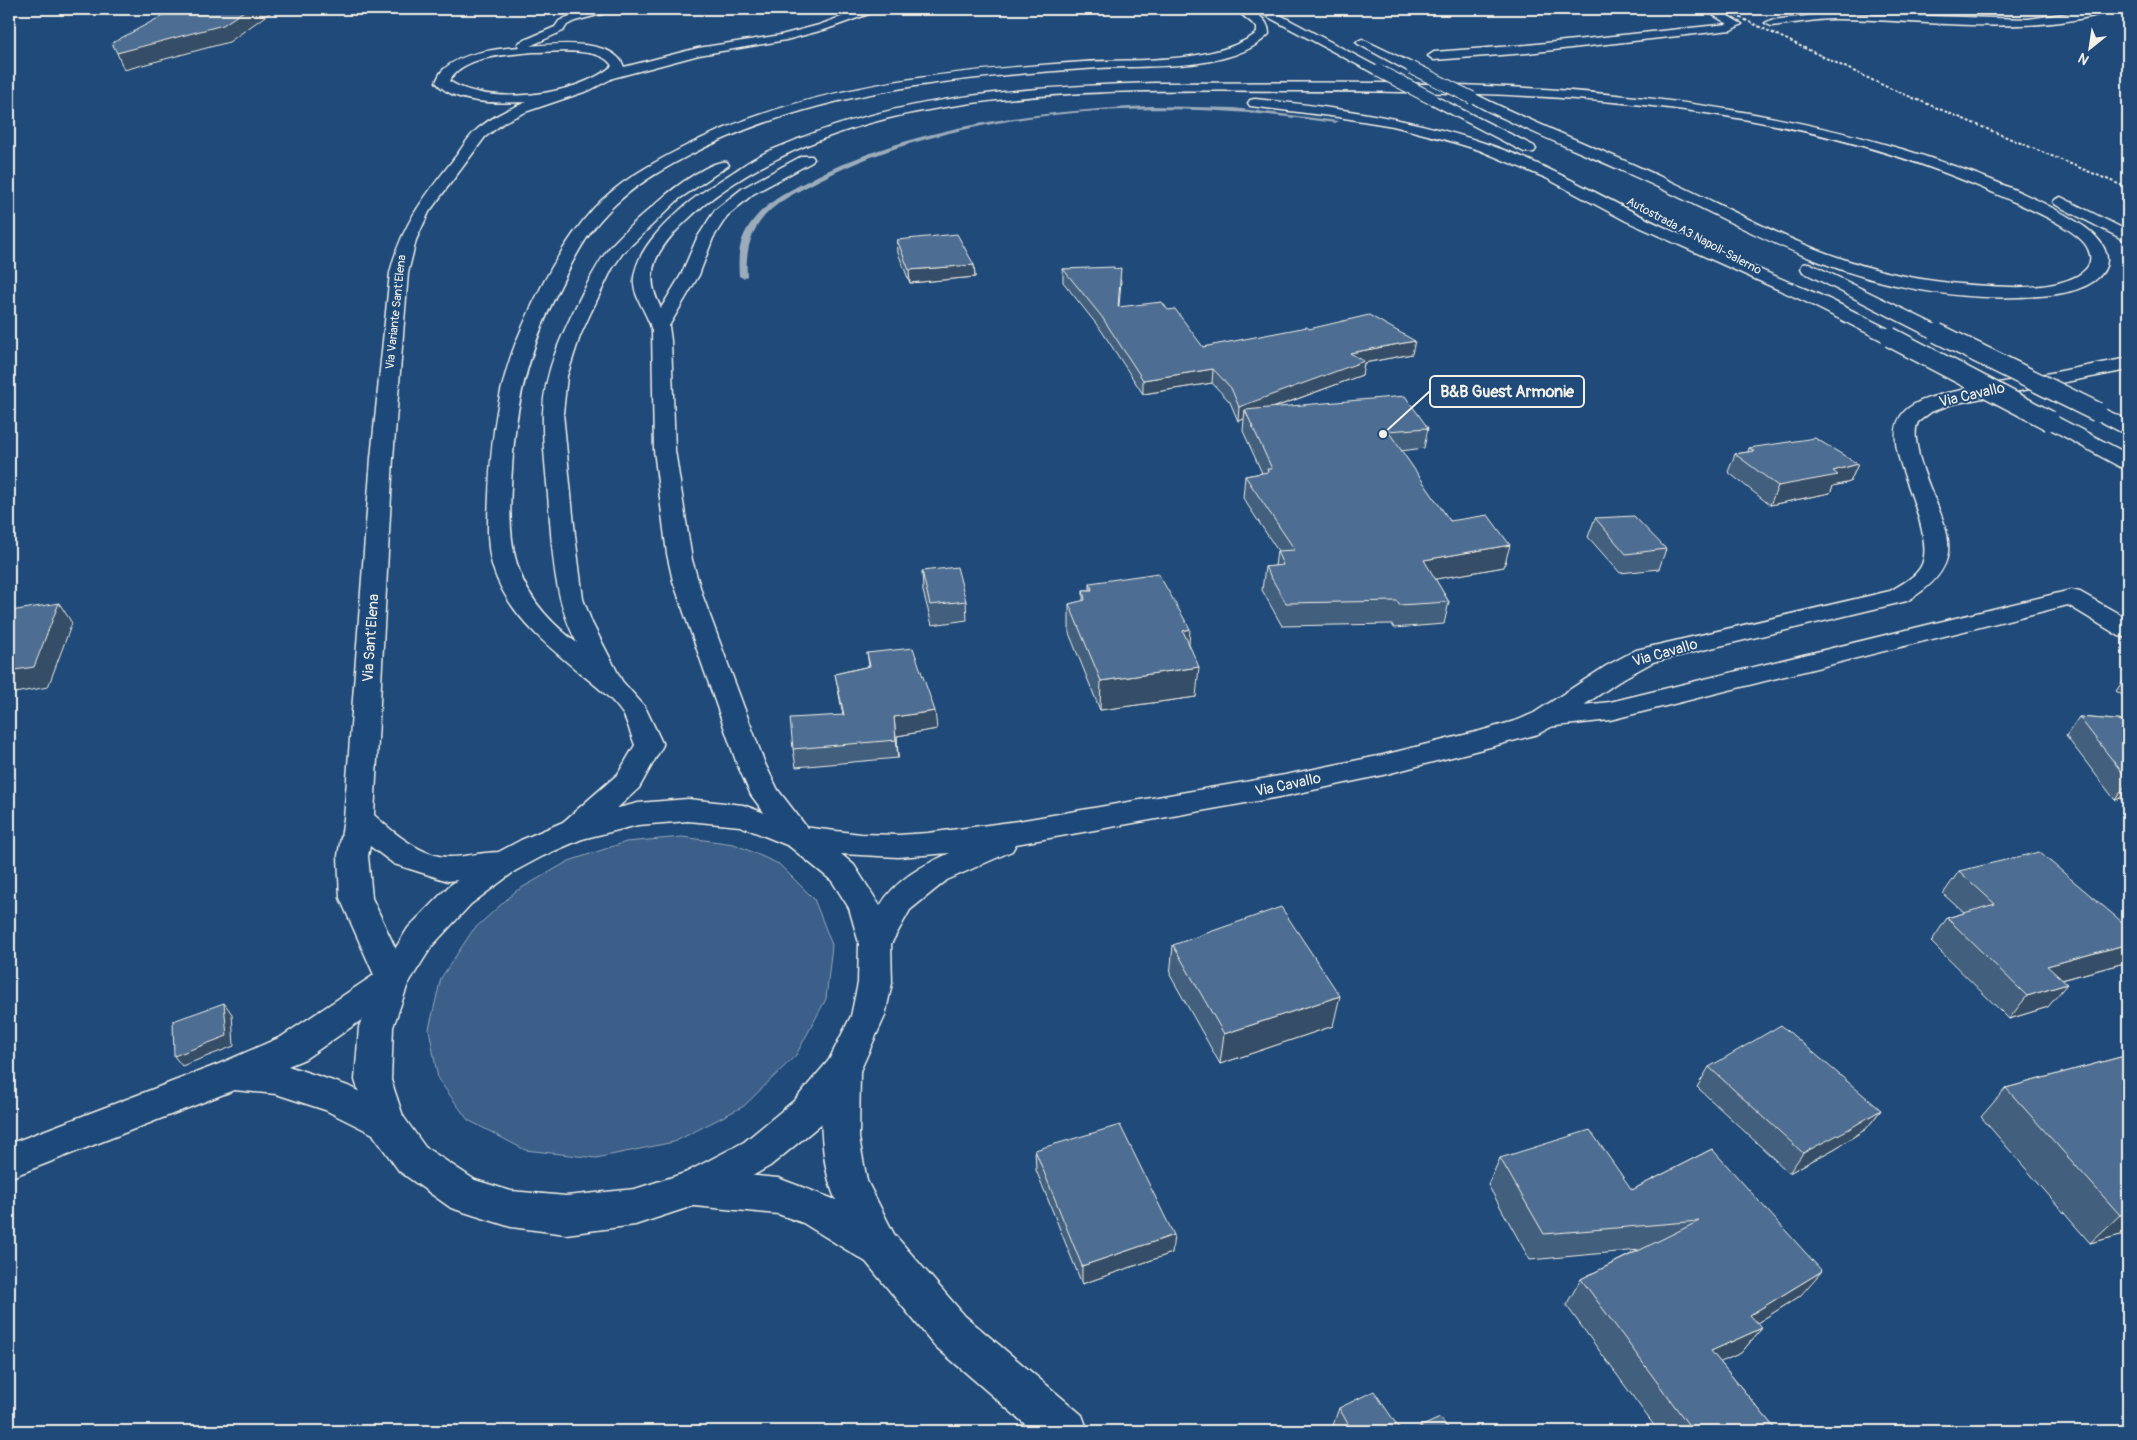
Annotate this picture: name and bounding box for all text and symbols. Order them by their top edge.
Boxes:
north arrow [2064,22,2114,72]
text: N [2075,49,2092,69]
street label: Autostrada A3 Napoli-Salerno [1624,194,1765,278]
street label: Via Variante Sant'Elena [383,254,410,370]
callout: B&B Guest Armonie [1430,376,1584,407]
street label: Via Cavallo [1937,378,2007,412]
text: B&B Guest Armonie [1440,382,1575,402]
street label: Via Sant'Elena [358,593,384,683]
street label: Via Cavallo [1630,635,1700,671]
street label: Via Cavallo [1253,769,1323,801]

